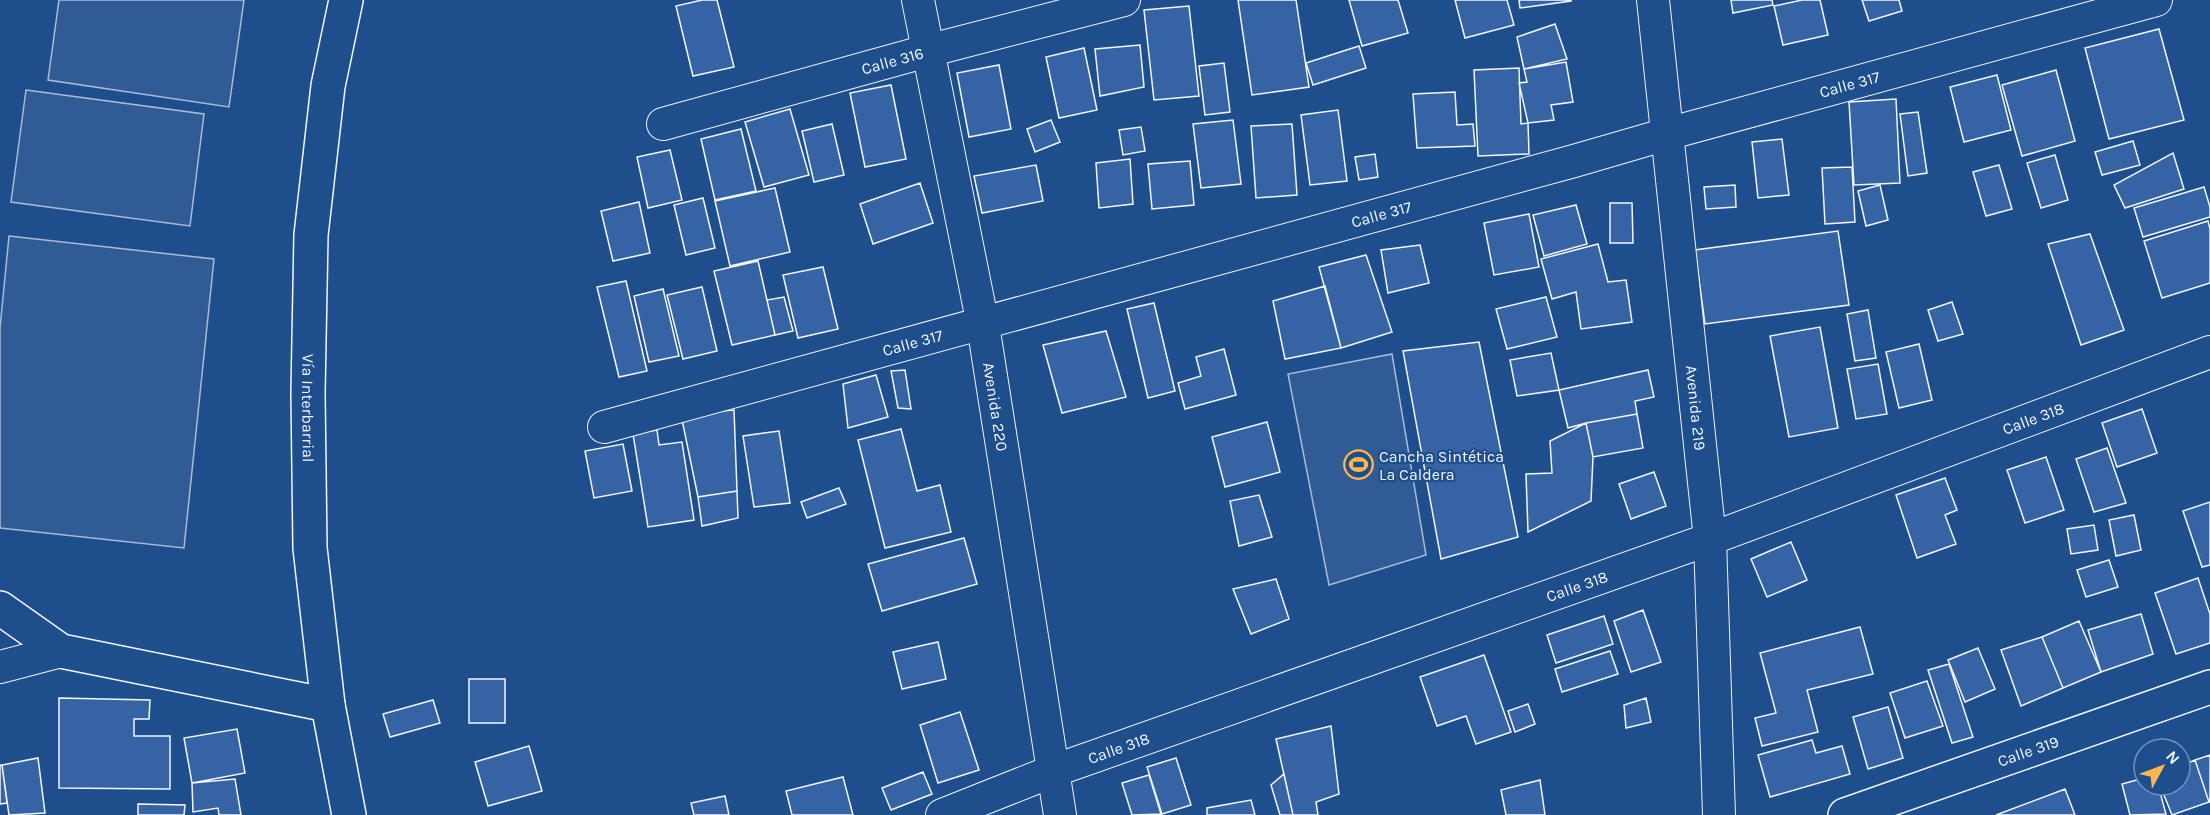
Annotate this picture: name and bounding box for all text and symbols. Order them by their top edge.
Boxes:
street label: Calle 316 [859,43,926,78]
street label: Calle 317 [1817,66,1882,101]
street label: Calle 317 [1349,196,1414,231]
street label: Calle 317 [880,325,945,360]
street label: Vía Interbarrial [298,354,318,463]
street label: Avenida 220 [979,361,1012,452]
street label: Avenida 219 [1682,364,1710,451]
street label: Calle 318 [2000,398,2066,438]
place label: Cancha Sintética La Caldera [1379,447,1504,484]
sports icon: Cancha Sintética La Caldera [1342,449,1374,481]
street label: Calle 318 [1543,566,1610,606]
street label: Calle 318 [1085,728,1152,767]
street label: Calle 319 [1995,731,2061,770]
north arrow [2132,737,2192,797]
text: N [2162,747,2184,768]

